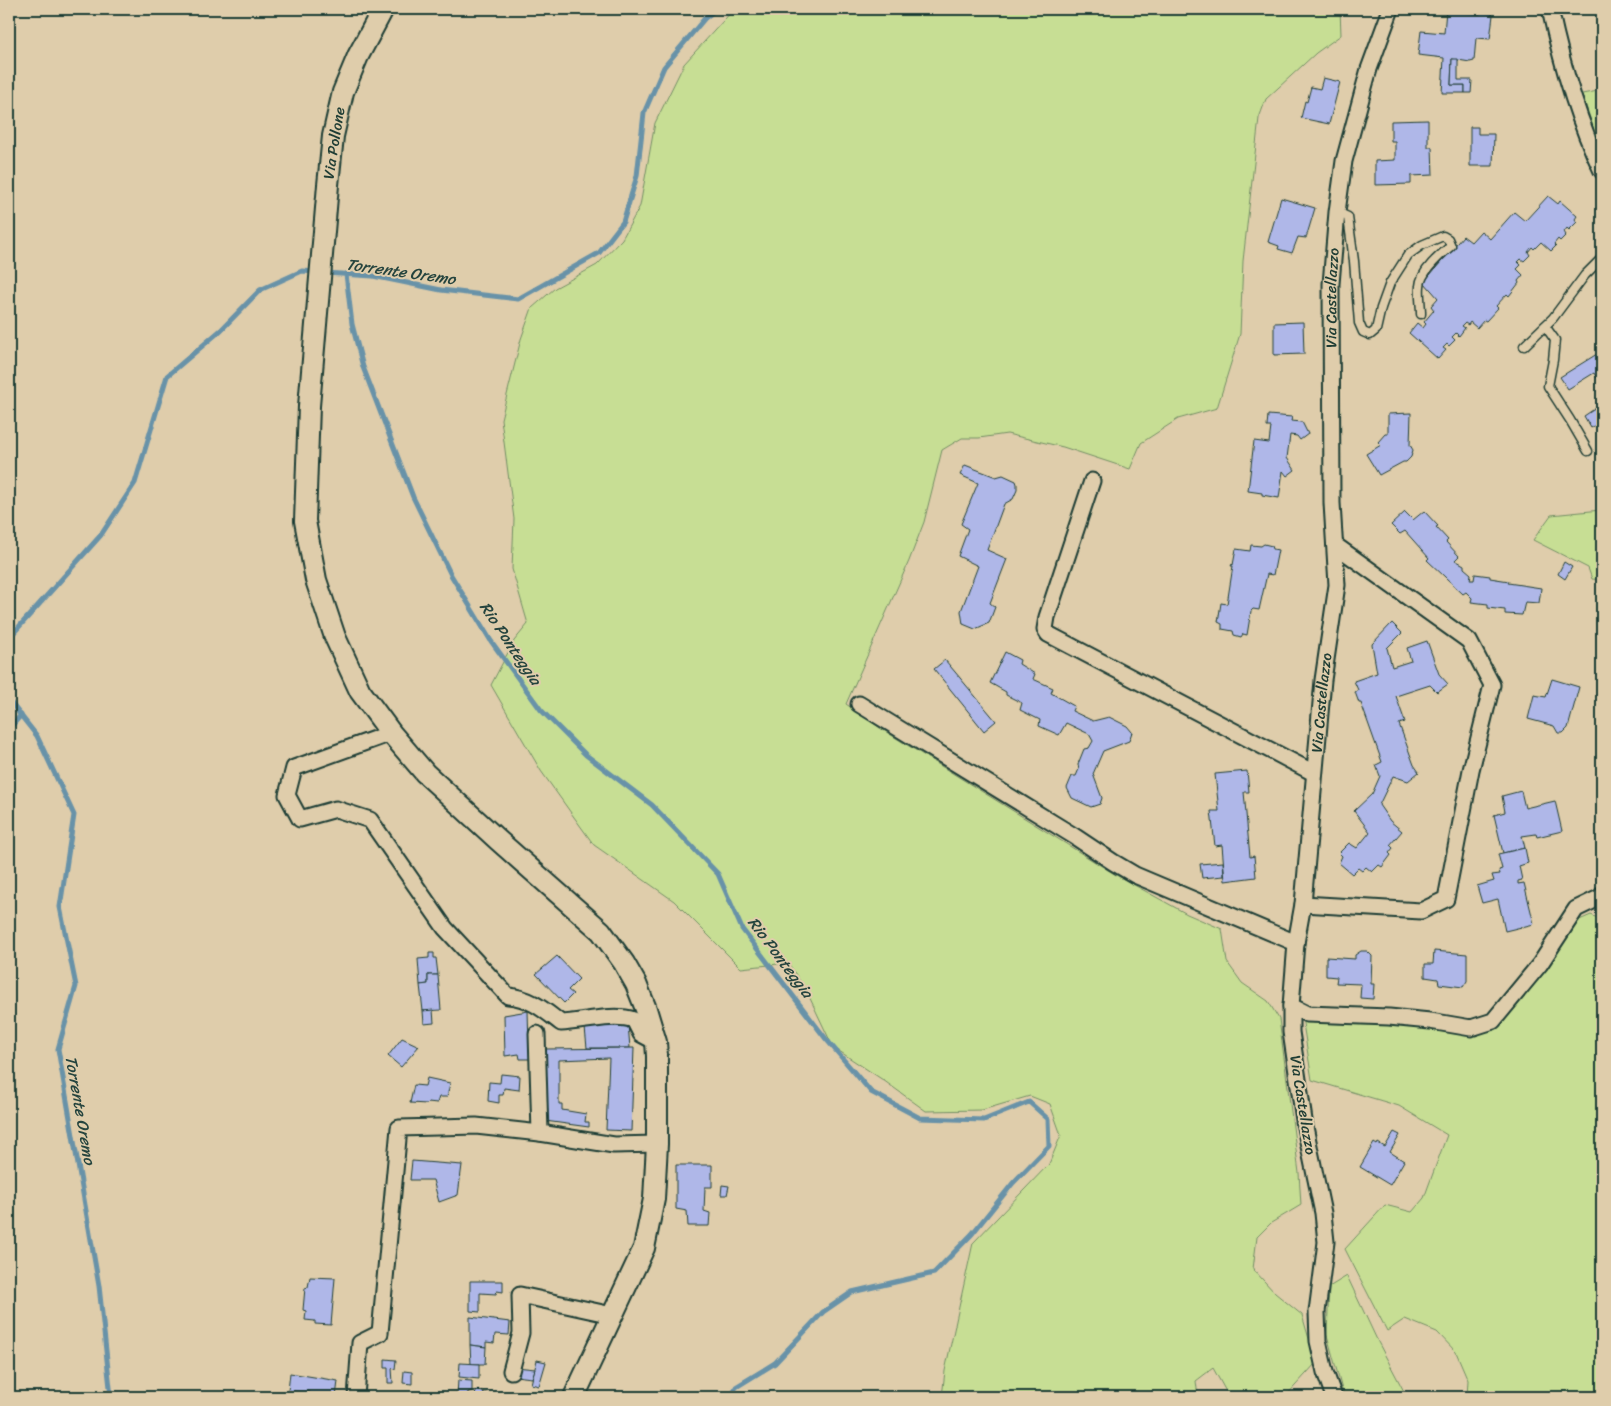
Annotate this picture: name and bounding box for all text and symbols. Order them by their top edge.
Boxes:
street label: Via Pollone [315,105,353,181]
street label: Via Castellazzo [1318,246,1347,348]
water label: Torrente Oremo [344,249,458,294]
water label: Rio Ponteggia [472,595,551,693]
street label: Via Castellazzo [1304,650,1340,754]
water label: Rio Ponteggia [740,910,822,1006]
water label: Torrente Oremo [57,1053,104,1168]
street label: Via Castellazzo [1282,1053,1324,1157]

